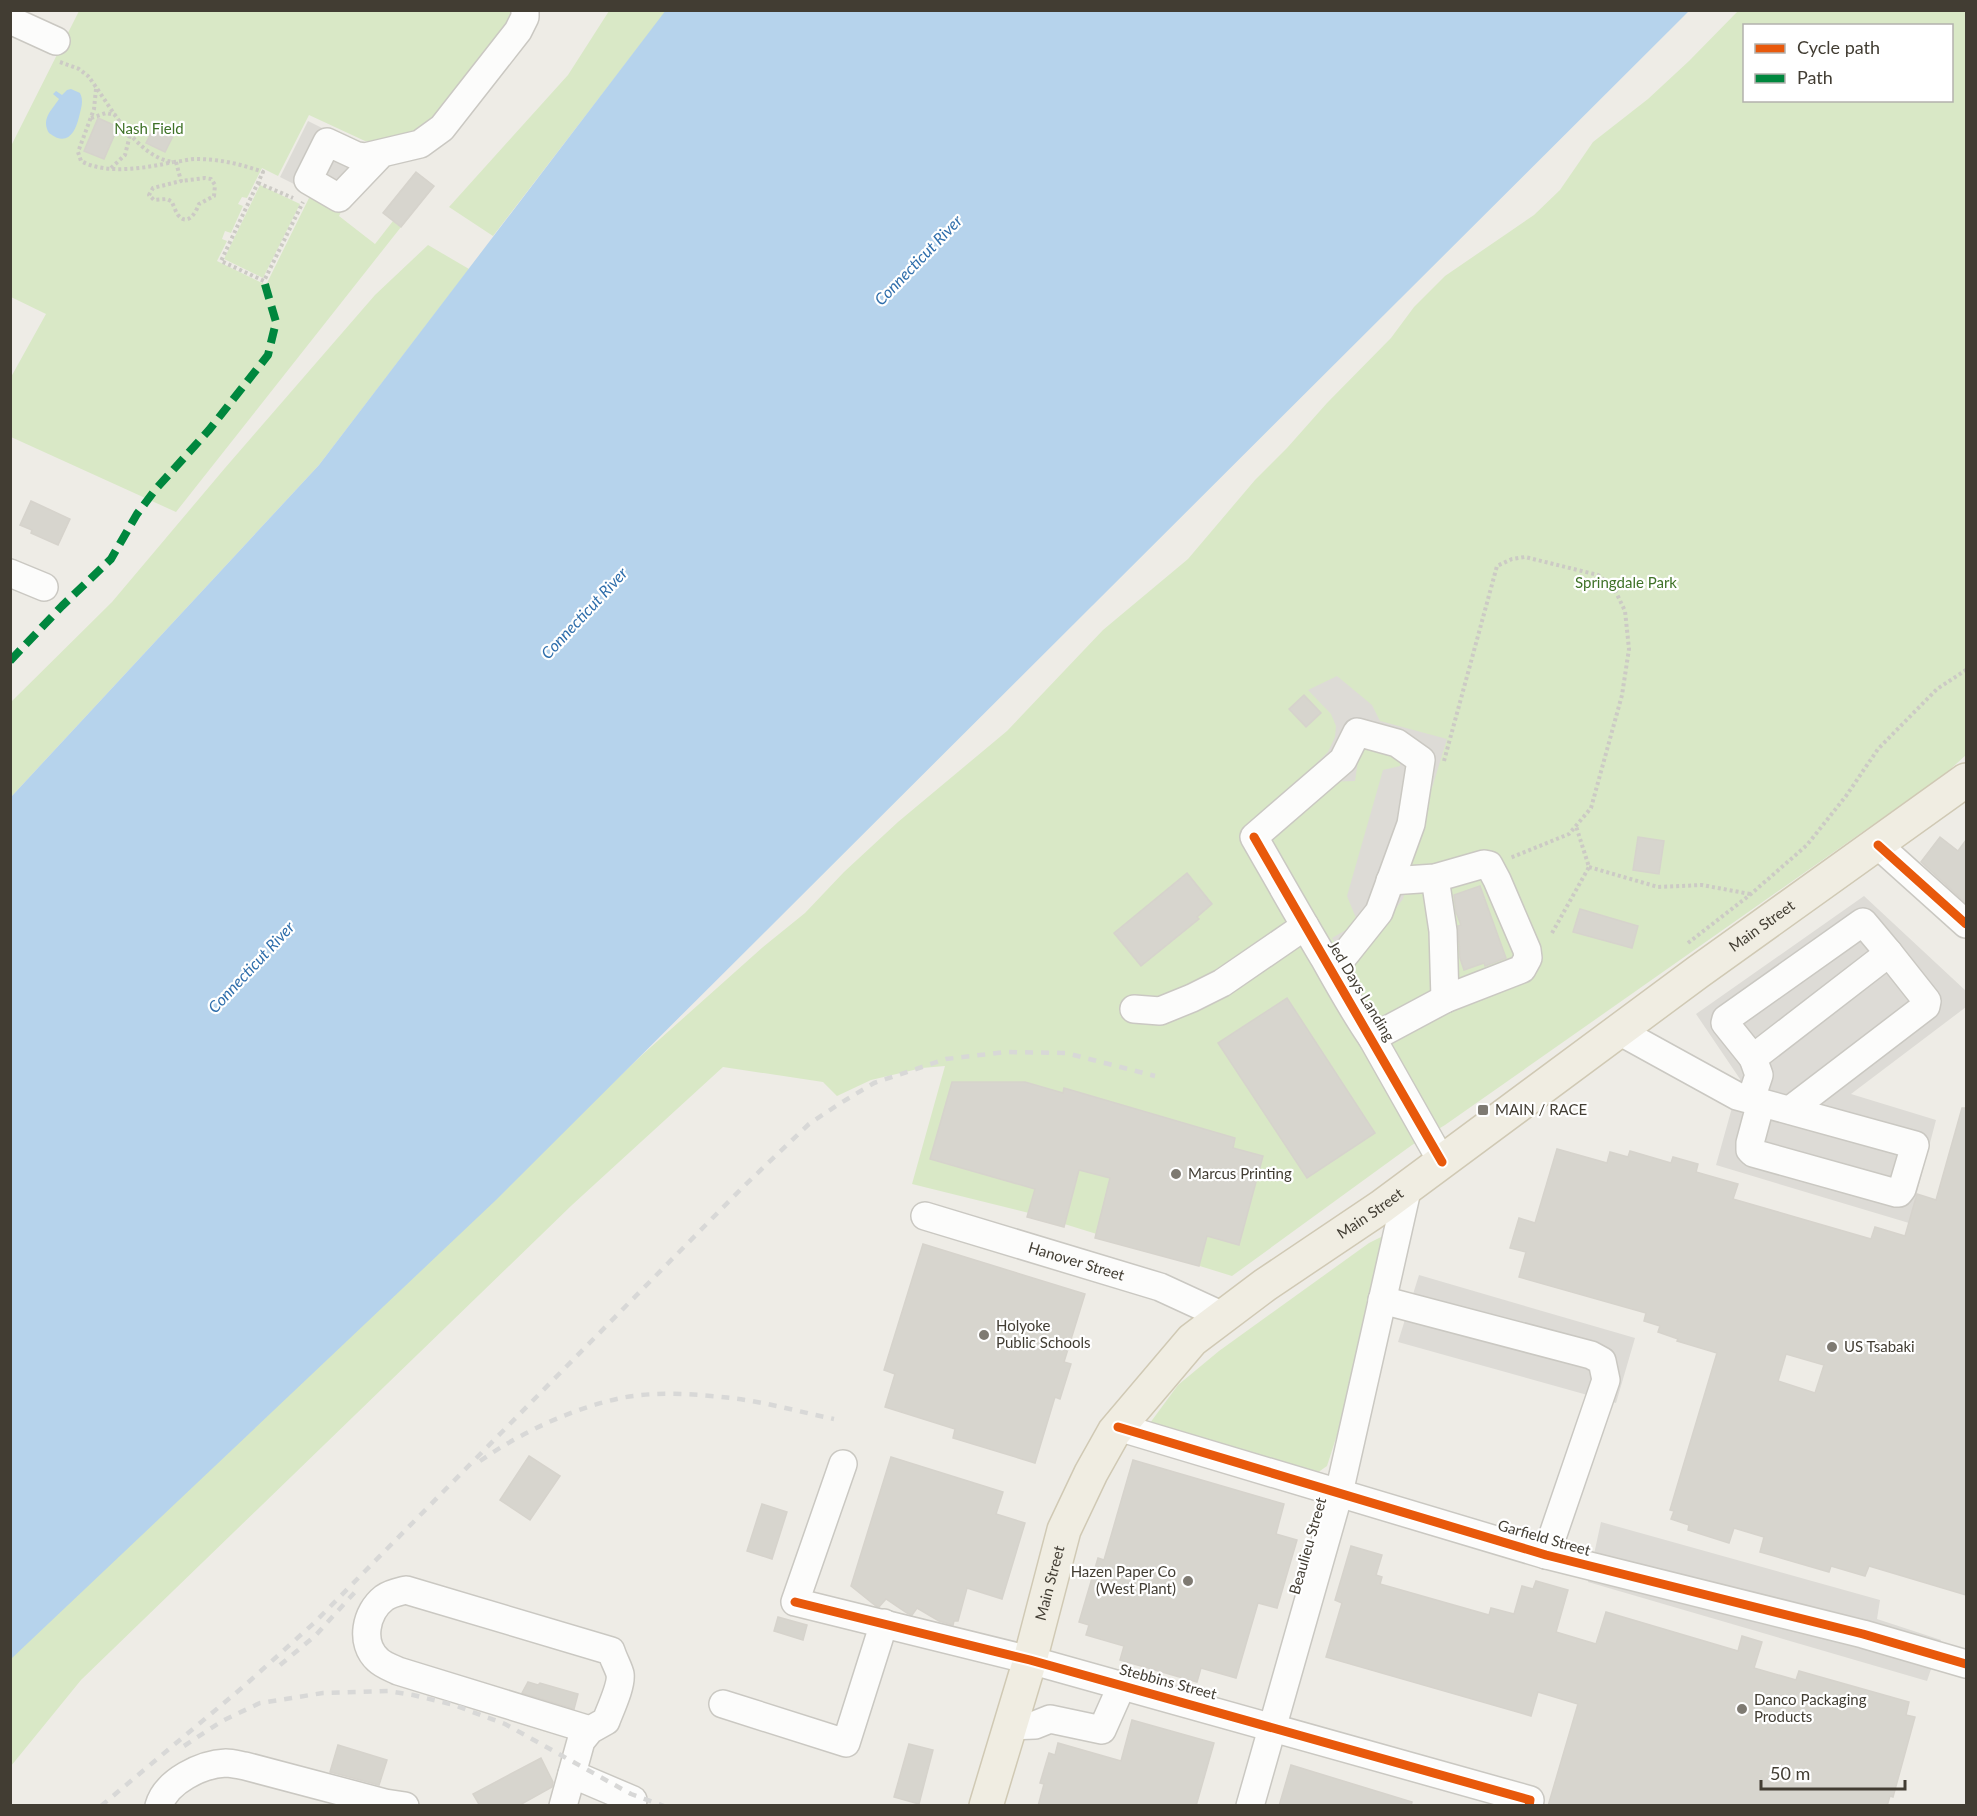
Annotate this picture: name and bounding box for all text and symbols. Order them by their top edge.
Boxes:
legend [1743,24,1953,102]
text: Cycle path [1797,36,1880,58]
text: Path [1797,66,1833,88]
park label: Nash Field [114,119,184,137]
water label: Connecticut River [870,210,966,309]
water label: Connecticut River [537,563,631,662]
park label: Springdale Park [1575,573,1677,591]
street label: Main Street [1725,895,1798,955]
water label: Connecticut River [204,917,298,1016]
street label: Jed Days Landing [1325,937,1399,1044]
place label: MAIN / RACE [1495,1100,1587,1118]
marker: MAIN / RACE [1476,1103,1490,1117]
place label: Marcus Printing [1188,1164,1292,1182]
marker: Marcus Printing [1169,1167,1183,1181]
street label: Main Street [1333,1183,1407,1242]
street label: Hanover Street [1026,1238,1127,1284]
place label: Holyoke Public Schools [996,1316,1091,1351]
marker: Holyoke Public Schools [977,1328,991,1342]
place label: US Tsabaki [1844,1337,1915,1355]
marker: US Tsabaki [1825,1340,1839,1354]
street label: Beaulieu Street [1285,1495,1330,1596]
street label: Garfield Street [1496,1515,1593,1559]
street label: Main Street [1031,1543,1068,1622]
place label: Hazen Paper Co (West Plant) [1071,1562,1176,1597]
marker: Hazen Paper Co (West Plant) [1181,1574,1195,1588]
street label: Stebbins Street [1118,1659,1219,1703]
place label: Danco Packaging Products [1754,1690,1867,1725]
marker: Danco Packaging Products [1735,1702,1749,1716]
scale bar [1761,1753,1905,1791]
text: 50 m [1770,1762,1810,1784]

